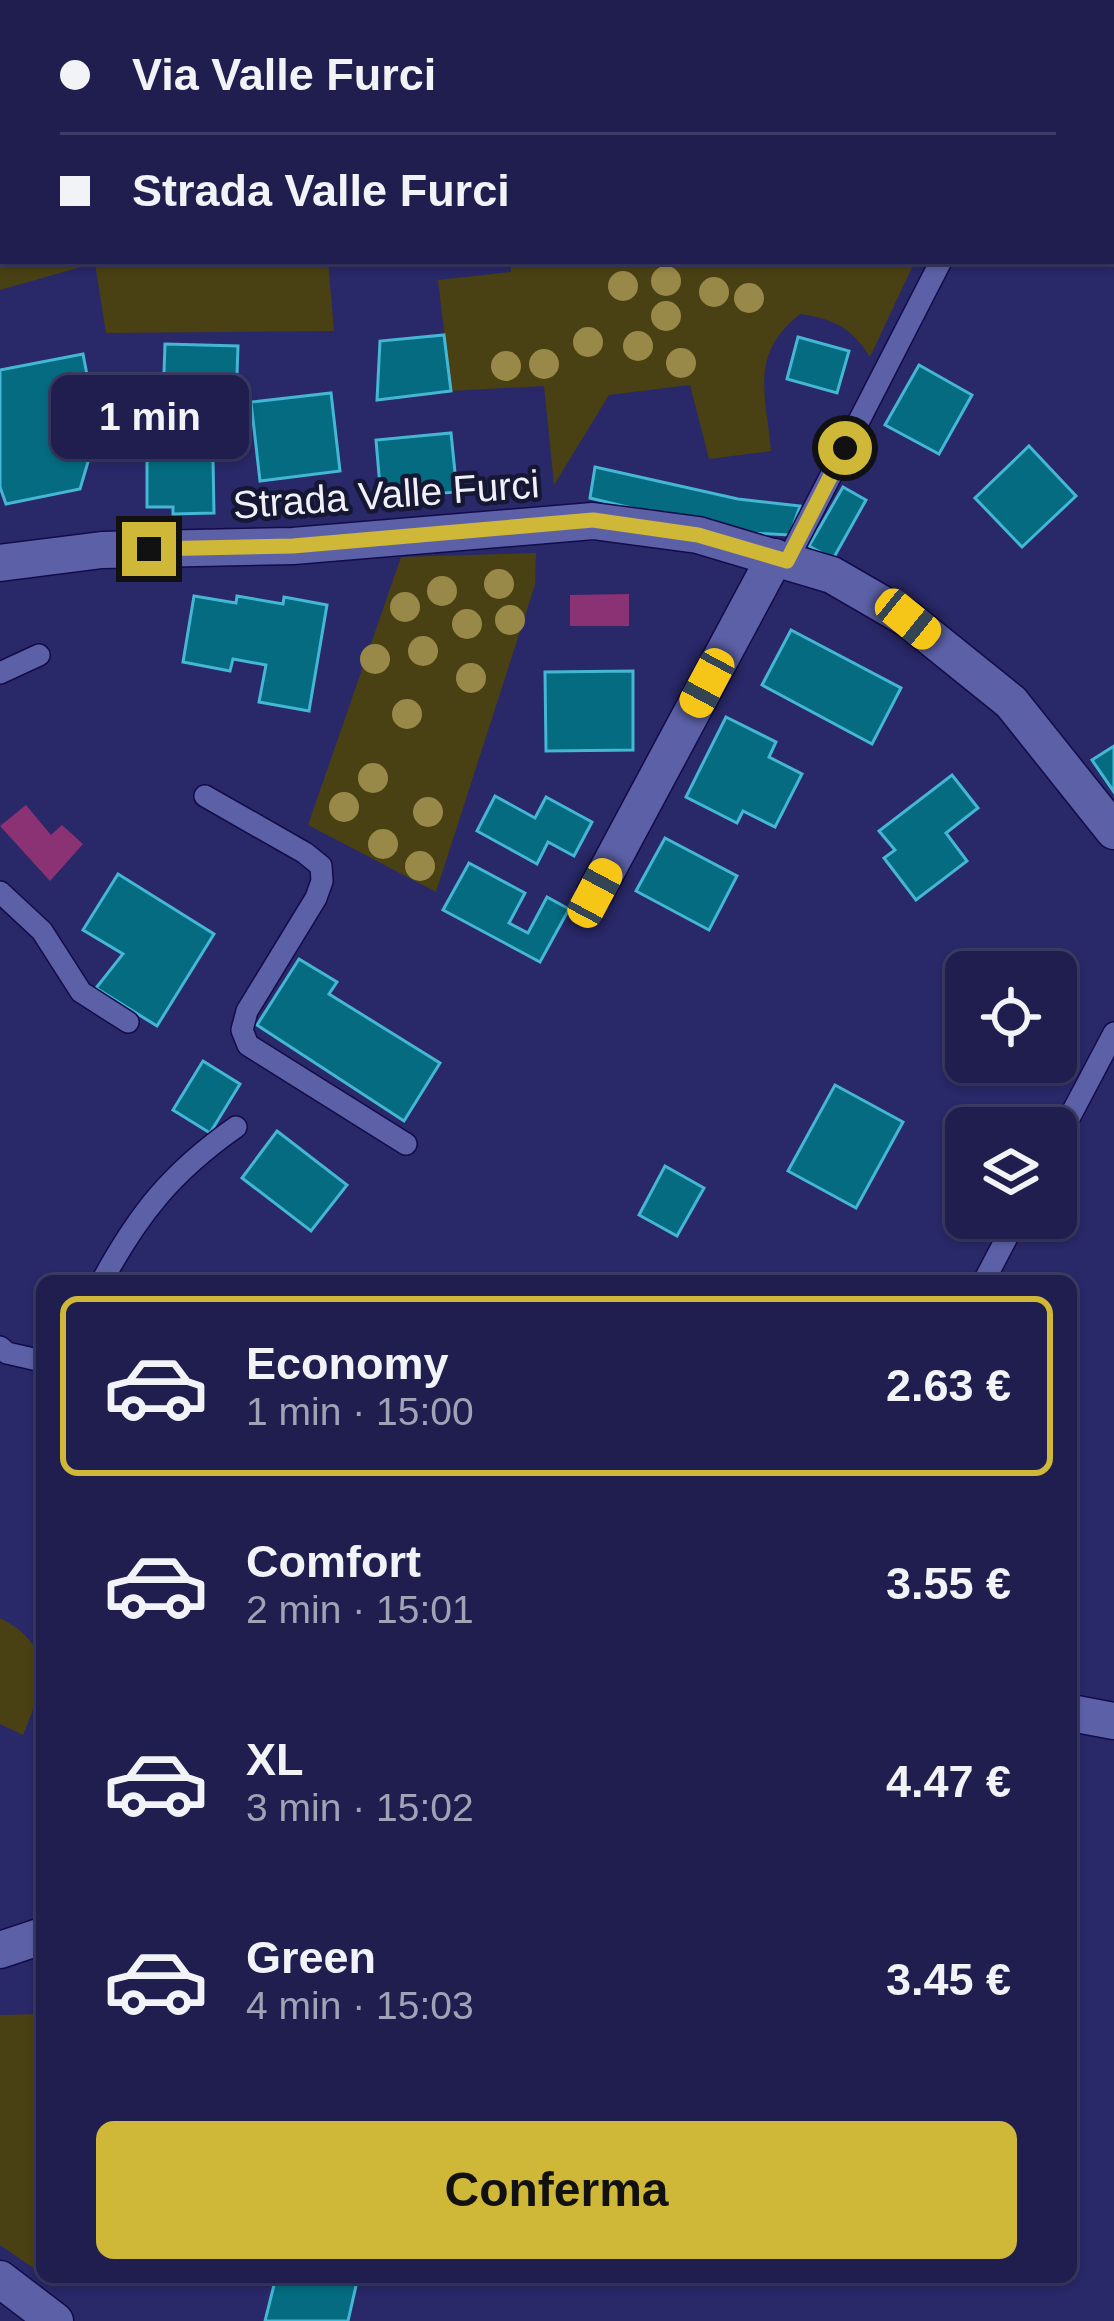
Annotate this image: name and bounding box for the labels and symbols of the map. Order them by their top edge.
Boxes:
callout: 1 min [50,375,248,459]
route start [818,421,872,475]
street label: Strada Valle Furci [231,462,541,527]
route end [122,522,176,576]
car [869,582,947,656]
car [674,643,740,723]
car [562,853,628,933]

